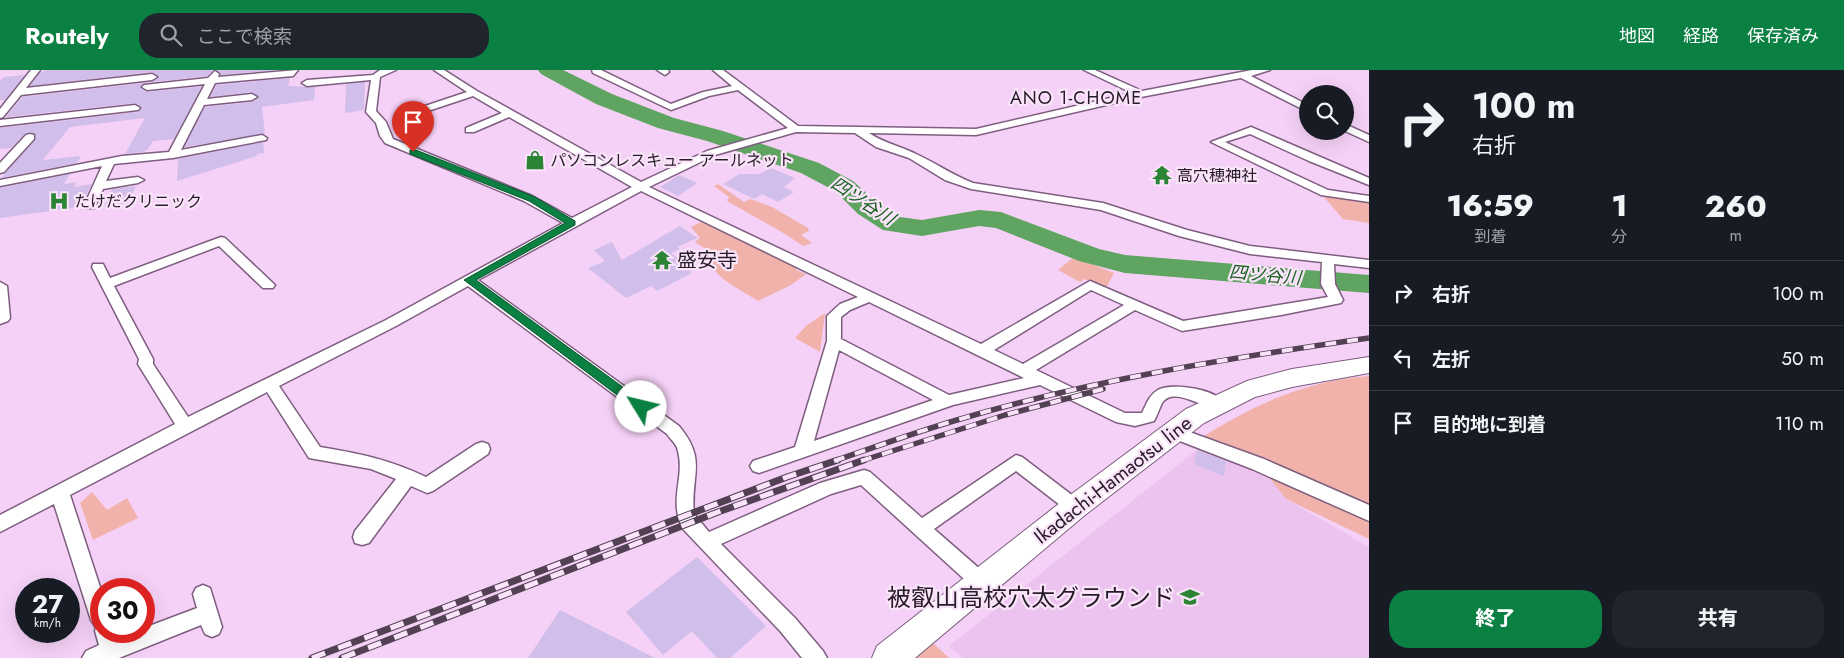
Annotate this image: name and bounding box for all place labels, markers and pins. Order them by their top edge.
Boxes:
pin [392,101,434,152]
shop icon: パソコンレスキュー アールネット [524,149,546,171]
place label: パソコンレスキュー アールネット [550,149,794,172]
temple icon: 高穴穂神社 [1151,164,1173,186]
place label: 高穴穂神社 [1177,164,1257,187]
hospital icon: たけだクリニック [48,190,70,212]
place label: たけだクリニック [74,190,202,213]
place label: 盛安寺 [677,246,737,275]
temple icon: 盛安寺 [651,249,673,271]
place label: 被叡山高校穴太グラウンド [887,580,1175,615]
school or university icon: 被叡山高校穴太グラウンド [1179,586,1201,608]

